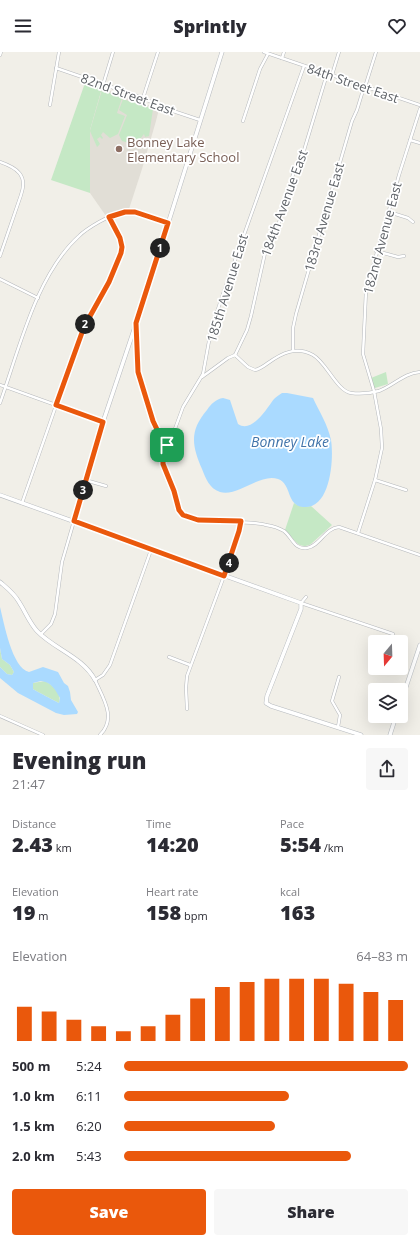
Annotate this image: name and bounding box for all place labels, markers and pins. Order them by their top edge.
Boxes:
place label: Bonney Lake Elementary School [127,133,239,166]
marker: Bonney Lake Elementary School [114,144,124,154]
pin: 1 [150,238,170,258]
pin: 2 [75,314,95,334]
pin [150,428,184,462]
pin: 3 [73,480,93,500]
pin: 4 [219,553,239,573]

